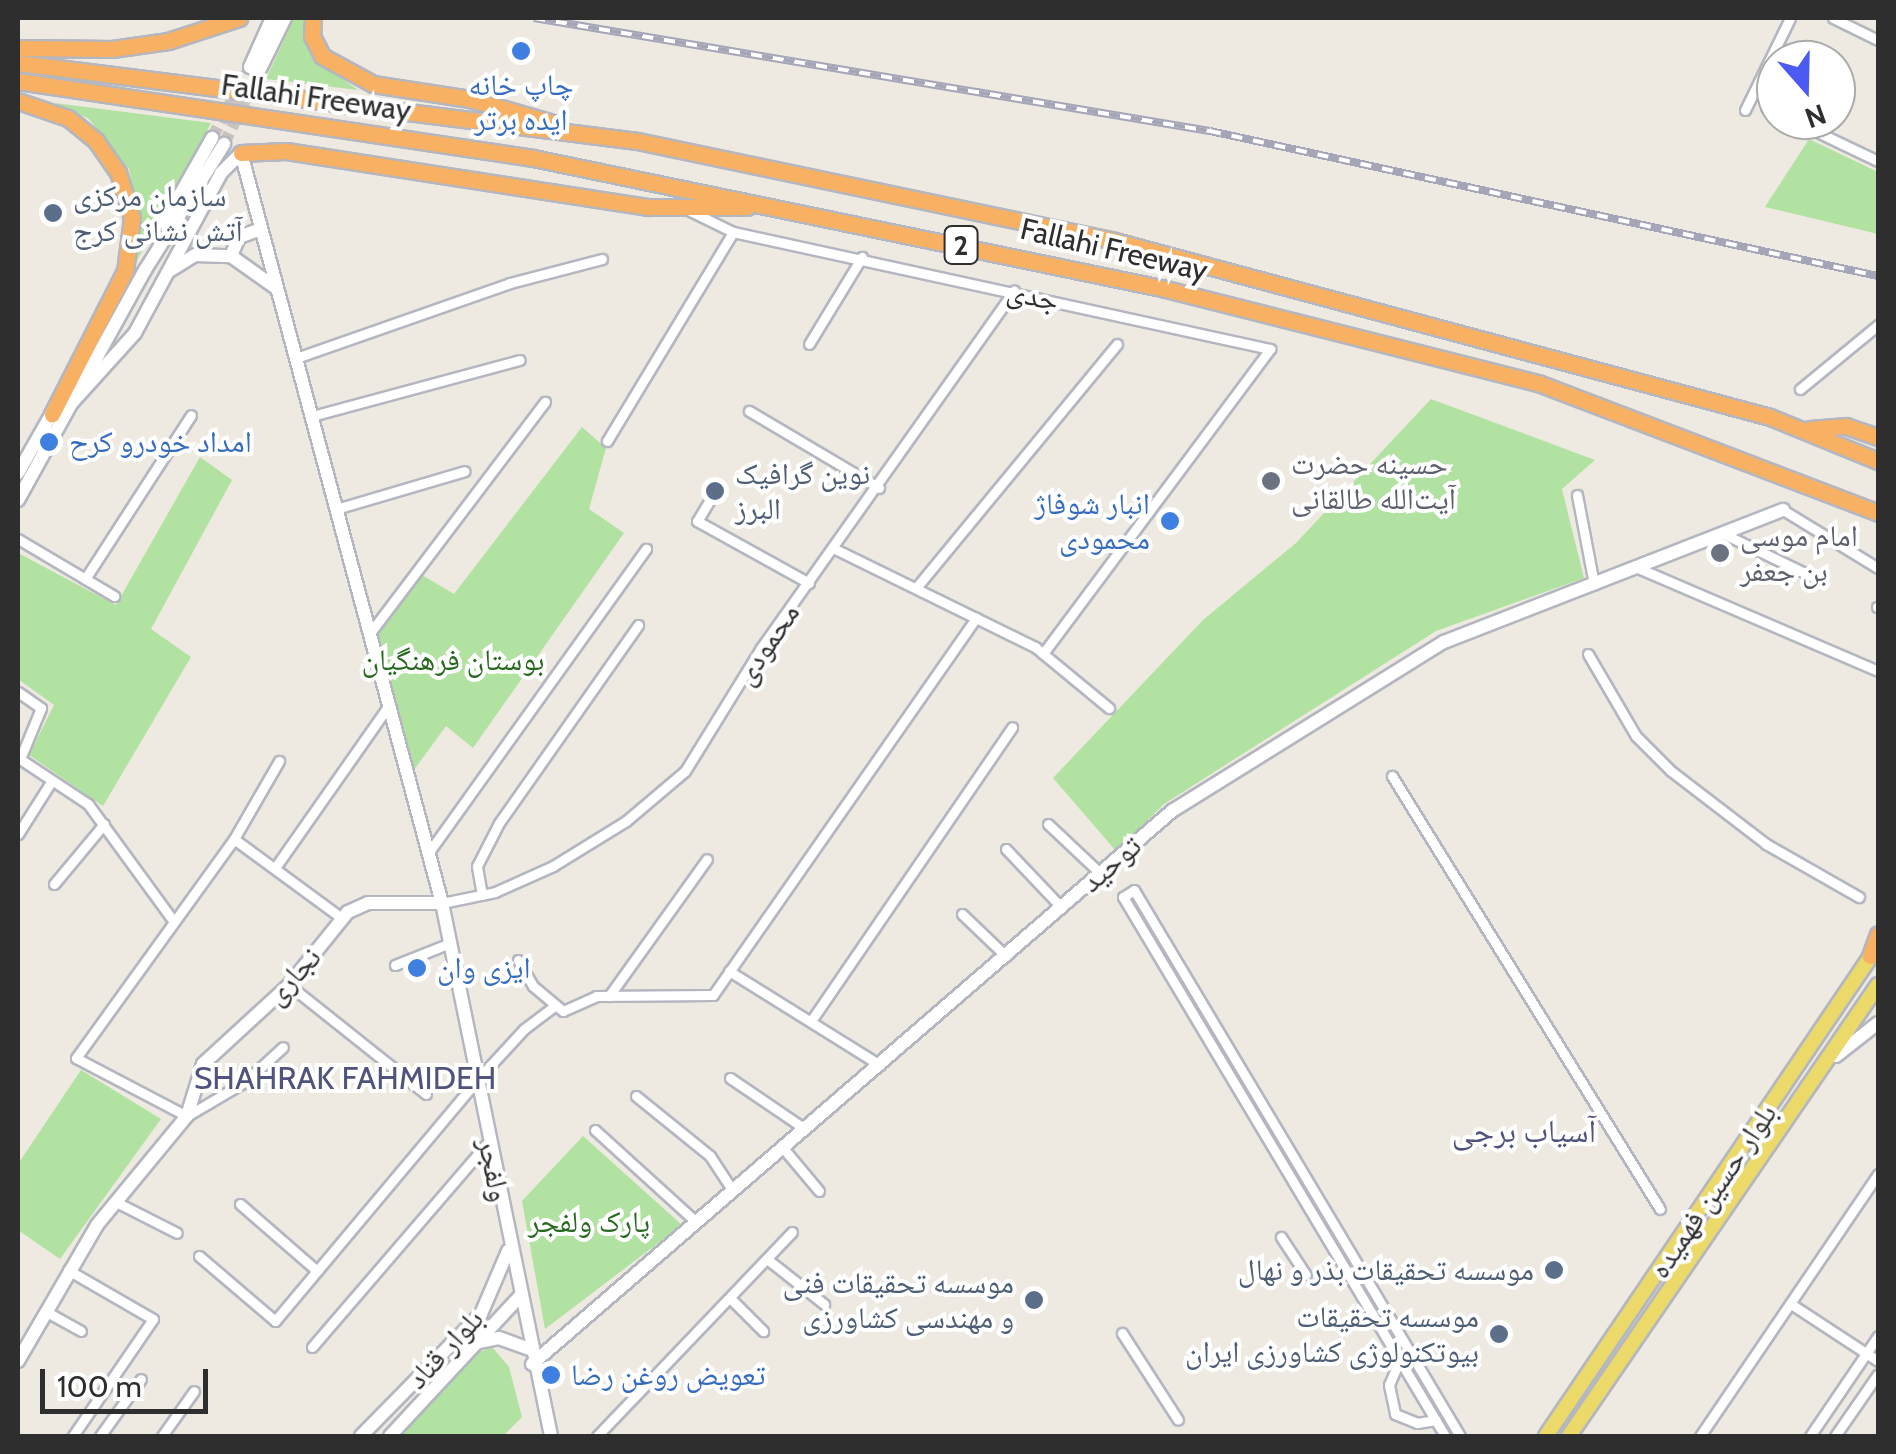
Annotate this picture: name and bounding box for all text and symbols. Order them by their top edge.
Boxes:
marker: چاپ خانه ایده برتر [510,40,532,62]
north arrow [1756,40,1856,140]
street label: Fallahi Freeway [219,67,413,129]
place label: چاپ خانه ایده برتر [468,67,574,138]
text: N [1800,97,1831,136]
place label: سازمان مرکزی آتش نشانی کرج [73,178,243,248]
marker: سازمان مرکزی آتش نشانی کرج [42,202,64,224]
street label: Fallahi Freeway [1017,211,1211,289]
road number: 2 [944,222,978,268]
street label: جدی [1004,273,1062,319]
place label: امداد خودرو کرح [69,424,252,460]
marker: امداد خودرو کرح [38,431,60,453]
place label: حسینه حضرت آیت‌الله طالقانی [1291,446,1456,516]
place label: نوین گرافیک البرز [735,456,870,526]
marker: حسینه حضرت آیت‌الله طالقانی [1260,470,1282,492]
marker: نوین گرافیک البرز [704,480,726,502]
place label: انبار شوفاژ محمودی [1034,486,1150,556]
marker: انبار شوفاژ محمودی [1159,510,1181,532]
place label: امام موسی بن جعفر [1740,518,1858,588]
marker: امام موسی بن جعفر [1709,542,1731,564]
street label: محمودی [727,596,807,692]
park label: بوستان فرهنگیان [361,642,545,678]
street label: توحید [1073,828,1149,900]
street label: نجاری [257,940,329,1012]
place label: ایزی وان [437,950,531,986]
marker: ایزی وان [406,957,428,979]
district label: SHAHRAK FAHMIDEH [174,1059,516,1097]
street label: بلوار حسین فهمیده [1641,1097,1785,1285]
district label: آسیاب برجی [1452,1112,1596,1150]
street label: ولفجر [470,1135,518,1205]
park label: پارک ولفجر [528,1204,650,1240]
place label: موسسه تحقیقات بذر و نهال [1238,1252,1534,1288]
marker: موسسه تحقیقات بذر و نهال [1543,1259,1565,1281]
place label: موسسه تحقیقات فنی و مهندسی کشاورزی [783,1265,1014,1336]
marker: موسسه تحقیقات فنی و مهندسی کشاورزی [1023,1289,1045,1311]
place label: موسسه تحقیقات بیوتکنولوژی کشاورزی ایران [1185,1299,1479,1370]
street label: بلوار قناد [399,1301,491,1397]
marker: موسسه تحقیقات بیوتکنولوژی کشاورزی ایران [1488,1323,1510,1345]
scale bar [45,1349,212,1411]
place label: تعویض روغن رضا [571,1357,766,1393]
marker: تعویض روغن رضا [540,1364,562,1386]
text: 100 m [57,1368,142,1405]

